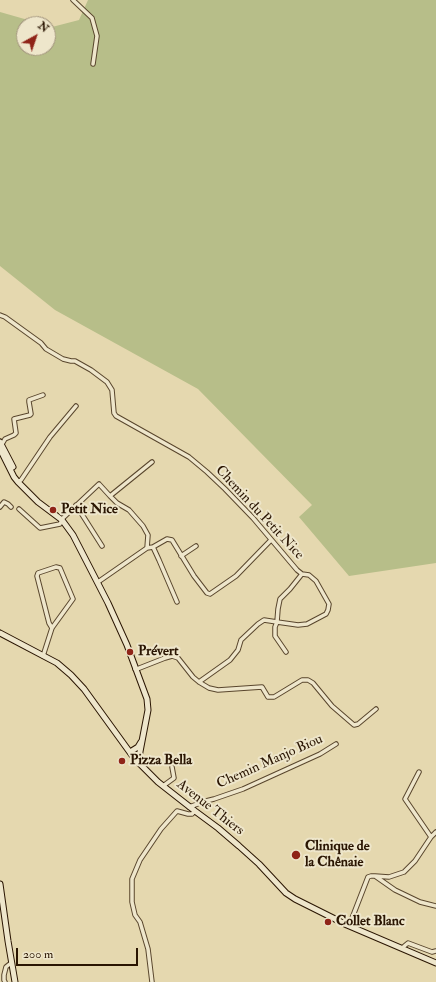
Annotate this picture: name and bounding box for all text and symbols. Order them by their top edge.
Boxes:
north arrow [16,16,56,56]
text: N [35,19,51,35]
street label: Chemin du Petit Nice [211,463,307,563]
place label: Petit Nice [61,502,118,518]
marker: Petit Nice [48,505,58,515]
place label: Prévert [138,644,179,660]
marker: Prévert [125,647,135,657]
street label: Chemin Manjo Biou [214,731,326,793]
place label: Pizza Bella [130,753,192,769]
marker: Pizza Bella [117,756,127,766]
street label: Avenue Thiers [173,777,247,839]
place label: Clinique de la Chênaie [305,839,370,872]
marker: Clinique de la Chênaie [290,849,302,861]
place label: Collet Blanc [336,914,405,930]
marker: Collet Blanc [323,917,333,927]
scale bar [18,940,140,966]
text: 200 m [23,947,53,962]

